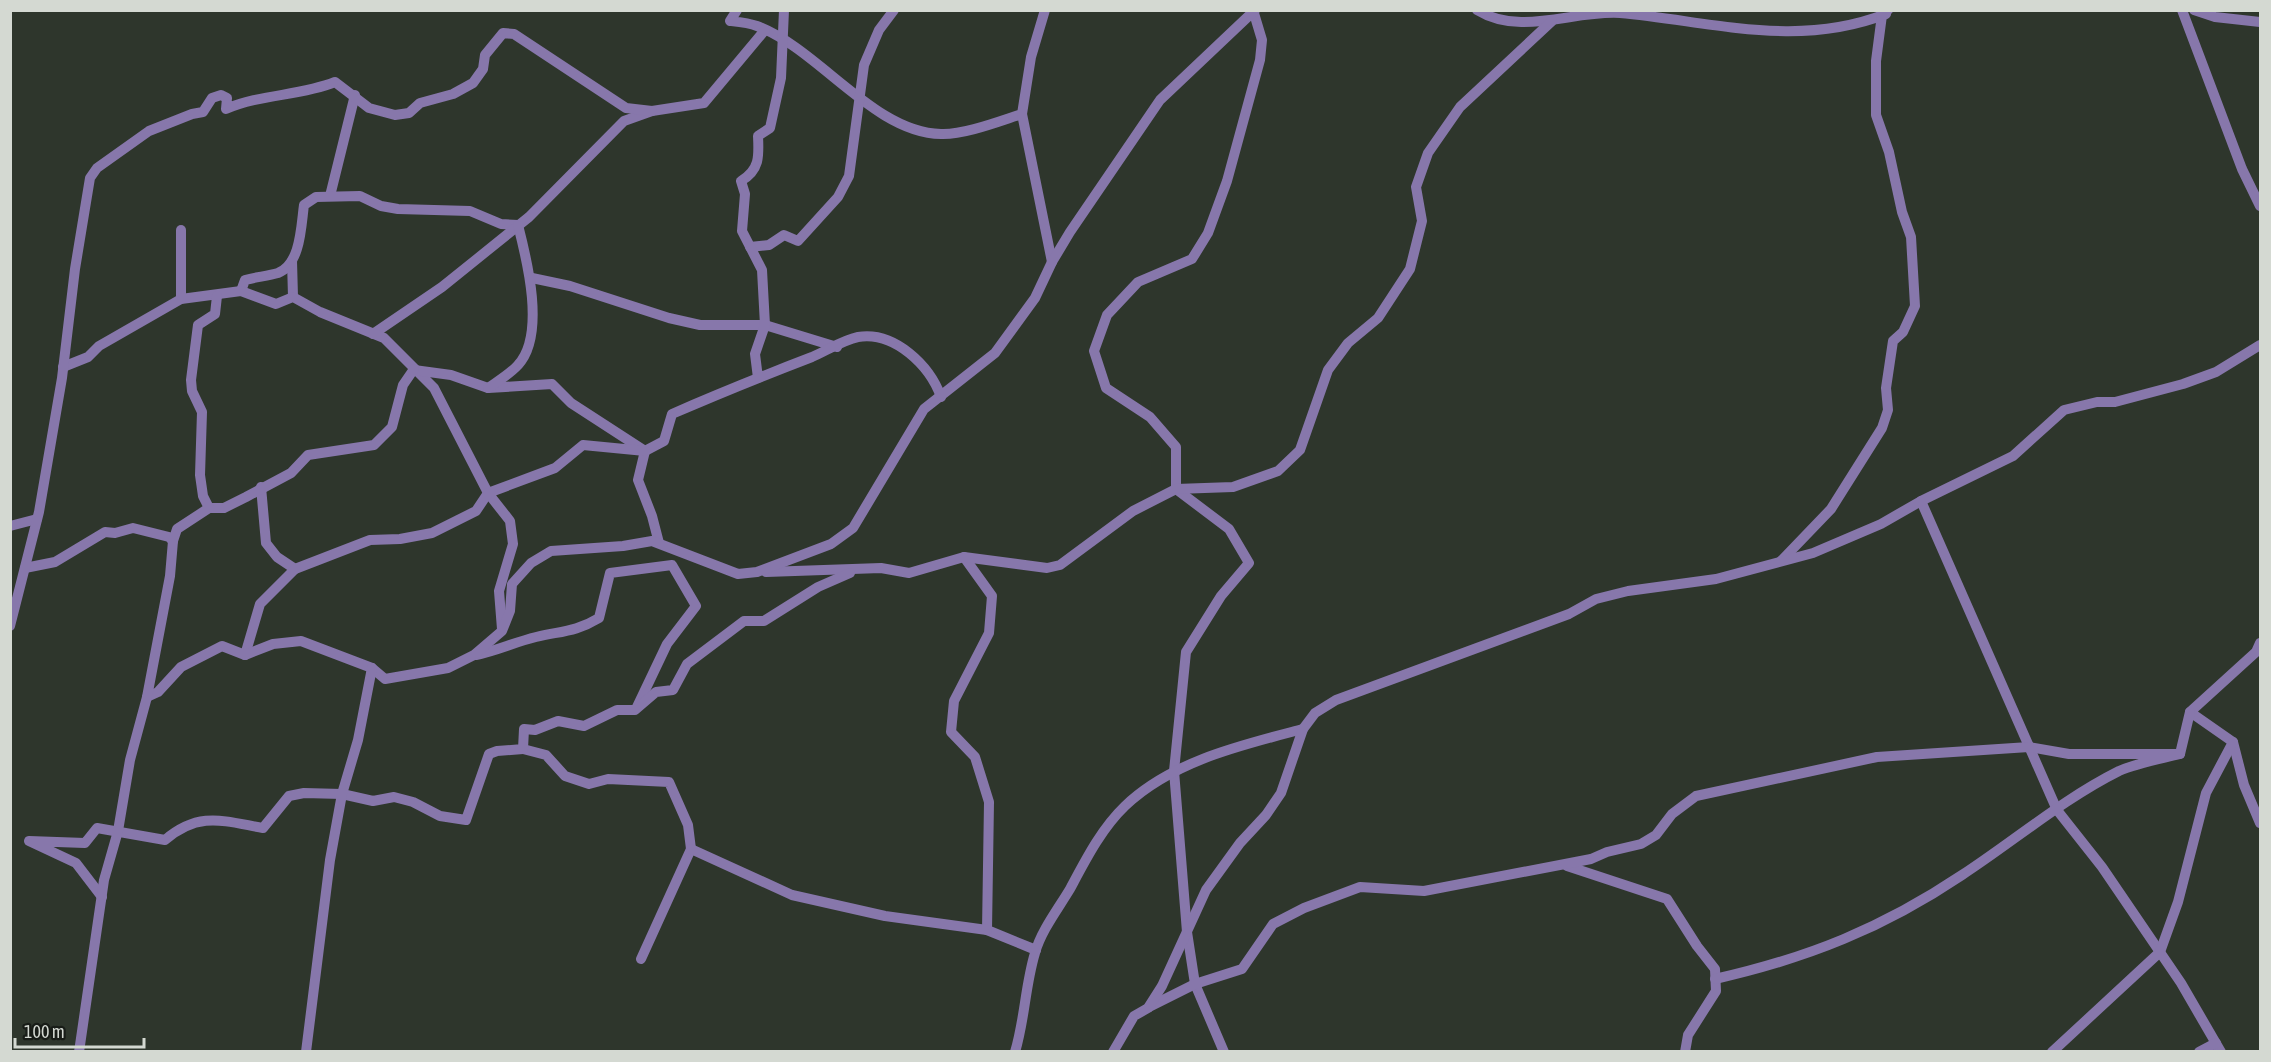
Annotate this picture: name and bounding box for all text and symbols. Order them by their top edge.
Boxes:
scale bar [15,1011,144,1049]
text: 100 m [24,1021,65,1042]

